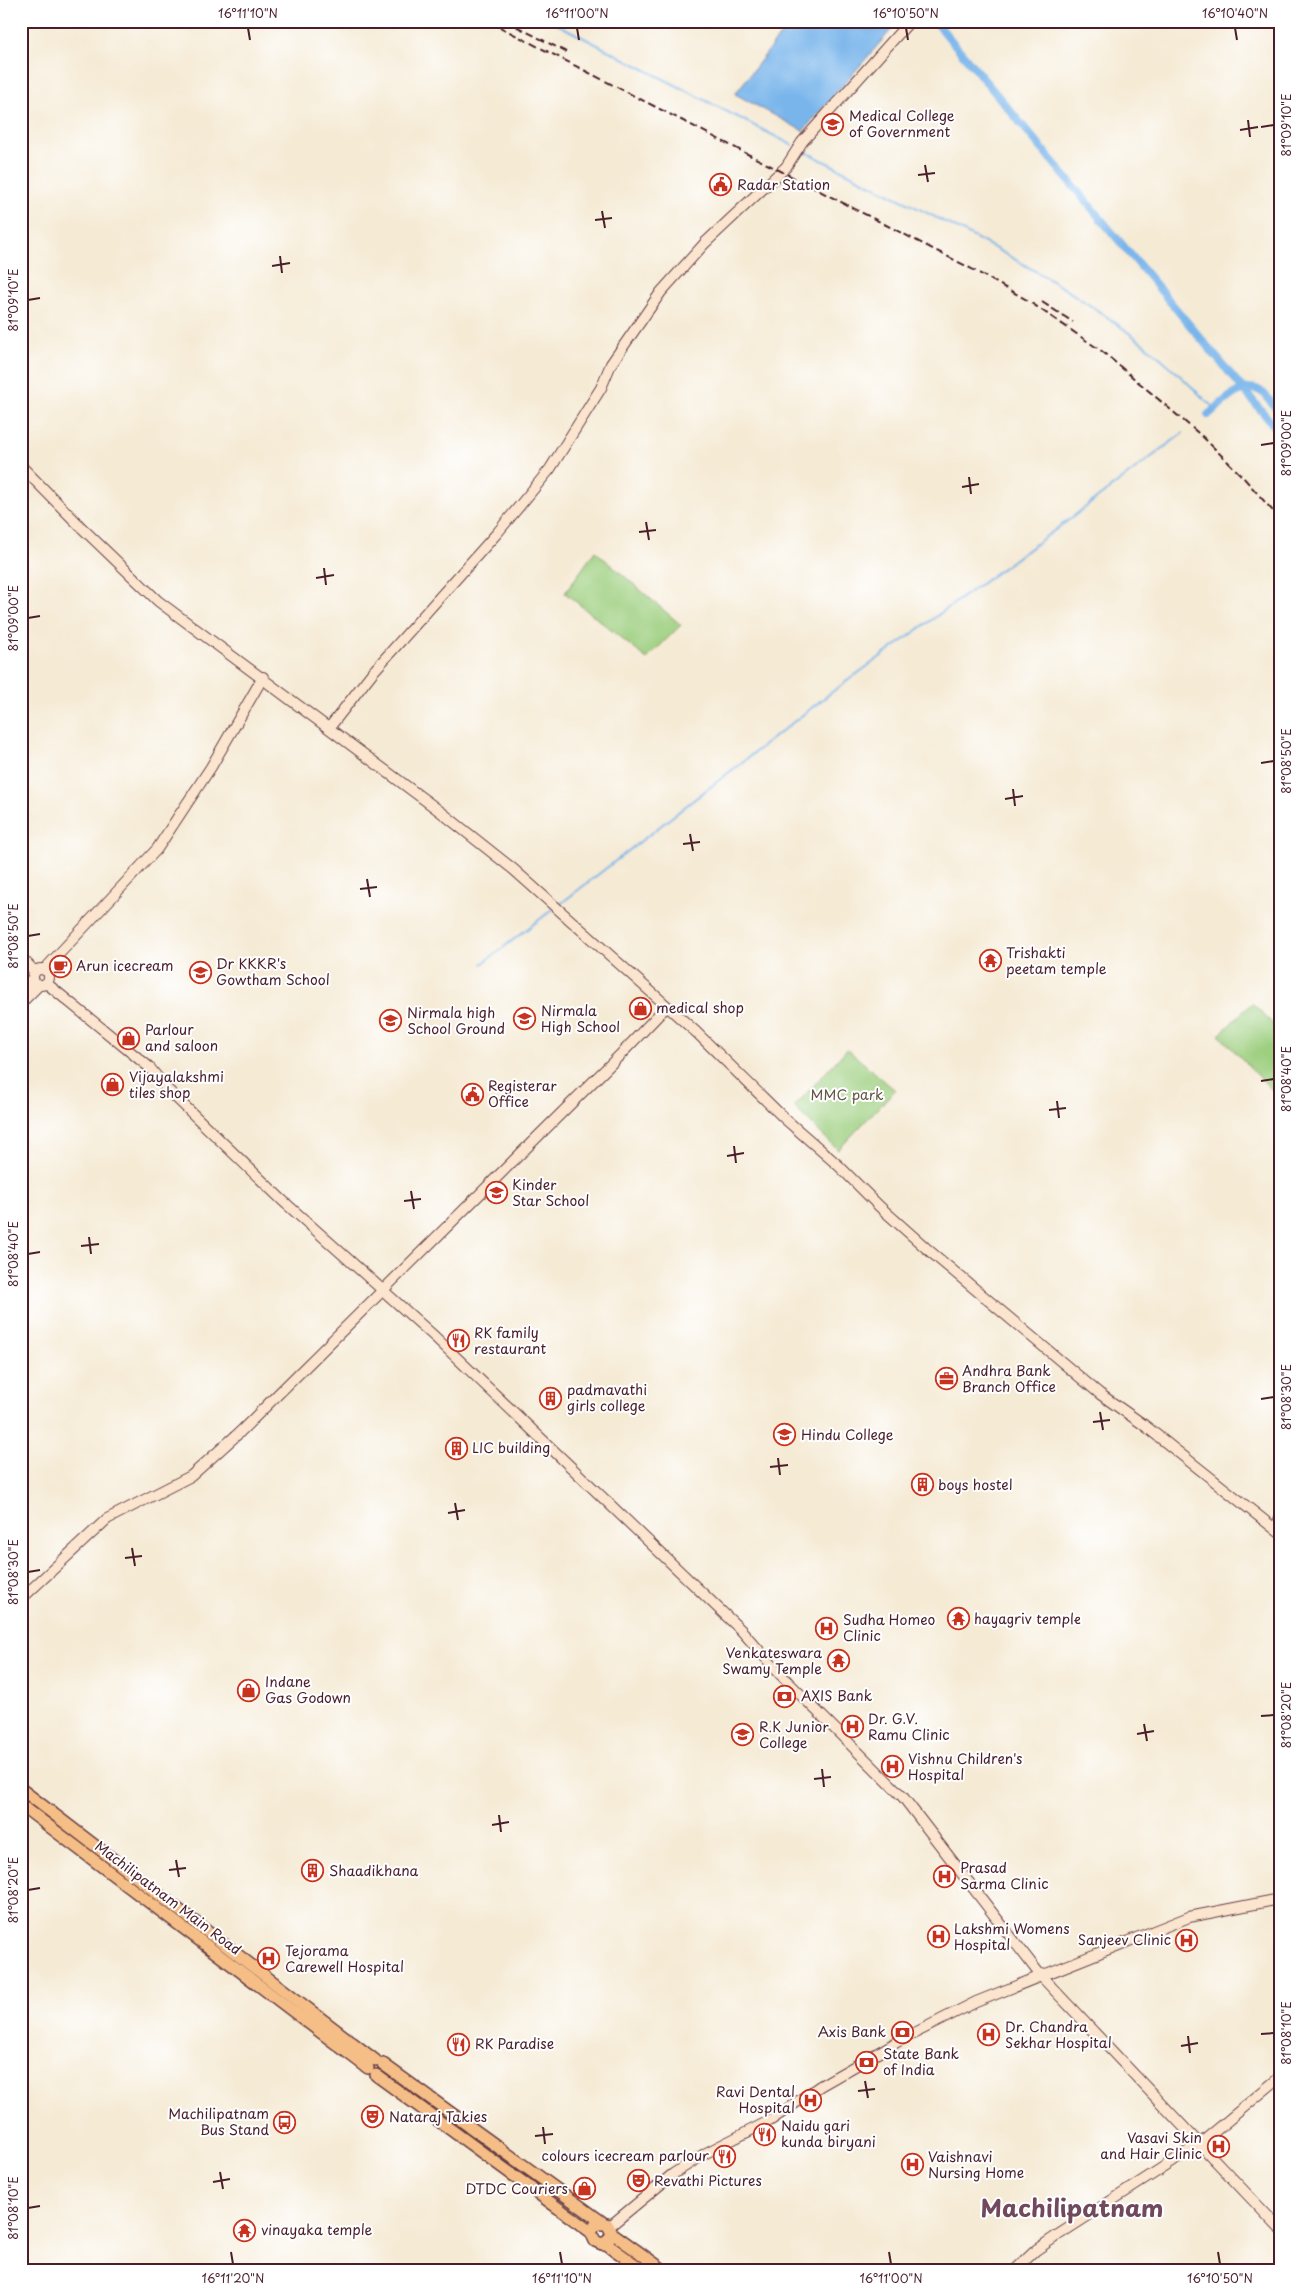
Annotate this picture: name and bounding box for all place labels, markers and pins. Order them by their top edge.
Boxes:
place label: Medical College of Government [849,105,955,142]
school or university icon: Medical College of Government [821,112,845,136]
public building icon: Radar Station [709,173,733,197]
place label: Radar Station [737,174,830,195]
place label: Trishakti peetam temple [1006,942,1107,979]
temple icon: Trishakti peetam temple [978,949,1002,973]
place label: Dr KKKR's Gowtham School [216,953,330,990]
cafe icon: Arun icecream [48,954,72,978]
place label: Arun icecream [76,955,174,976]
school or university icon: Dr KKKR's Gowtham School [188,960,212,984]
shop icon: medical shop [628,996,652,1020]
place label: medical shop [656,997,744,1018]
place label: Nirmala High School [541,1000,620,1037]
place label: Nirmala high School Ground [407,1002,505,1039]
school or university icon: Nirmala High School [513,1007,537,1031]
school or university icon: Nirmala high School Ground [379,1009,403,1033]
place label: Parlour and saloon [145,1019,218,1056]
shop icon: Parlour and saloon [117,1026,141,1050]
place label: Vijayalakshmi tiles shop [129,1066,224,1103]
shop icon: Vijayalakshmi tiles shop [101,1073,125,1097]
place label: Registerar Office [488,1075,557,1112]
public building icon: Registerar Office [460,1082,484,1106]
place label: Kinder Star School [512,1174,589,1211]
school or university icon: Kinder Star School [484,1181,508,1205]
place label: RK family restaurant [474,1322,547,1359]
restaurant icon: RK family restaurant [446,1329,470,1353]
place label: Andhra Bank Branch Office [962,1360,1056,1397]
office icon: Andhra Bank Branch Office [934,1367,958,1391]
place label: padmavathi girls college [567,1379,647,1416]
building icon: padmavathi girls college [539,1386,563,1410]
school or university icon: Hindu College [773,1423,797,1447]
place label: Hindu College [801,1424,894,1445]
building icon: LIC building [444,1436,468,1460]
place label: LIC building [472,1437,550,1458]
building icon: boys hostel [910,1473,934,1497]
place label: boys hostel [938,1474,1012,1495]
temple icon: hayagriv temple [946,1607,970,1631]
place label: hayagriv temple [974,1608,1081,1629]
place label: Sudha Homeo Clinic [843,1609,936,1646]
hospital icon: Sudha Homeo Clinic [815,1616,839,1640]
place label: Venkateswara Swamy Temple [722,1642,822,1679]
temple icon: Venkateswara Swamy Temple [826,1649,850,1673]
place label: Indane Gas Godown [265,1671,351,1708]
shop icon: Indane Gas Godown [237,1678,261,1702]
bank icon: AXIS Bank [773,1684,797,1708]
place label: AXIS Bank [801,1685,873,1706]
place label: Dr. G.V. Ramu Clinic [868,1708,950,1745]
hospital icon: Dr. G.V. Ramu Clinic [840,1715,864,1739]
place label: R.K Junior College [759,1716,829,1753]
school or university icon: R.K Junior College [731,1723,755,1747]
place label: Vishnu Children's Hospital [908,1748,1022,1785]
hospital icon: Vishnu Children's Hospital [880,1755,904,1779]
place label: Prasad Sarma Clinic [960,1857,1049,1894]
building icon: Shaadikhana [301,1859,325,1883]
place label: Shaadikhana [329,1860,418,1881]
hospital icon: Prasad Sarma Clinic [932,1864,956,1888]
place label: Lakshmi Womens Hospital [954,1918,1070,1955]
hospital icon: Lakshmi Womens Hospital [926,1925,950,1949]
hospital icon: Sanjeev Clinic [1175,1928,1199,1952]
place label: Sanjeev Clinic [1078,1929,1171,1950]
place label: Tejorama Carewell Hospital [285,1940,404,1977]
hospital icon: Tejorama Carewell Hospital [257,1947,281,1971]
place label: Dr. Chandra Sekhar Hospital [1005,2016,1112,2053]
bank icon: Axis Bank [890,2020,914,2044]
place label: Axis Bank [818,2021,886,2042]
hospital icon: Dr. Chandra Sekhar Hospital [977,2023,1001,2047]
restaurant icon: RK Paradise [447,2032,471,2056]
place label: RK Paradise [475,2033,554,2054]
place label: State Bank of India [883,2043,960,2080]
bank icon: State Bank of India [855,2050,879,2074]
place label: Ravi Dental Hospital [716,2081,795,2118]
hospital icon: Ravi Dental Hospital [799,2088,823,2112]
place label: Machilipatnam Bus Stand [168,2103,269,2140]
theatre icon: Nataraj Takies [361,2105,385,2129]
place label: Nataraj Takies [389,2106,487,2127]
bus stop icon: Machilipatnam Bus Stand [273,2110,297,2134]
place label: Naidu gari kunda biryani [781,2115,876,2152]
restaurant icon: Naidu gari kunda biryani [753,2122,777,2146]
place label: Vasavi Skin and Hair Clinic [1100,2127,1202,2164]
hospital icon: Vasavi Skin and Hair Clinic [1206,2134,1230,2158]
restaurant icon: colours icecream parlour [713,2144,737,2168]
place label: colours icecream parlour [542,2145,709,2166]
place label: Vaishnavi Nursing Home [928,2146,1024,2183]
hospital icon: Vaishnavi Nursing Home [900,2153,924,2177]
theatre icon: Revathi Pictures [626,2169,650,2193]
place label: Revathi Pictures [654,2170,762,2191]
shop icon: DTDC Couriers [572,2177,596,2201]
place label: DTDC Couriers [466,2178,568,2199]
temple icon: vinayaka temple [233,2218,257,2242]
place label: vinayaka temple [261,2219,373,2240]

